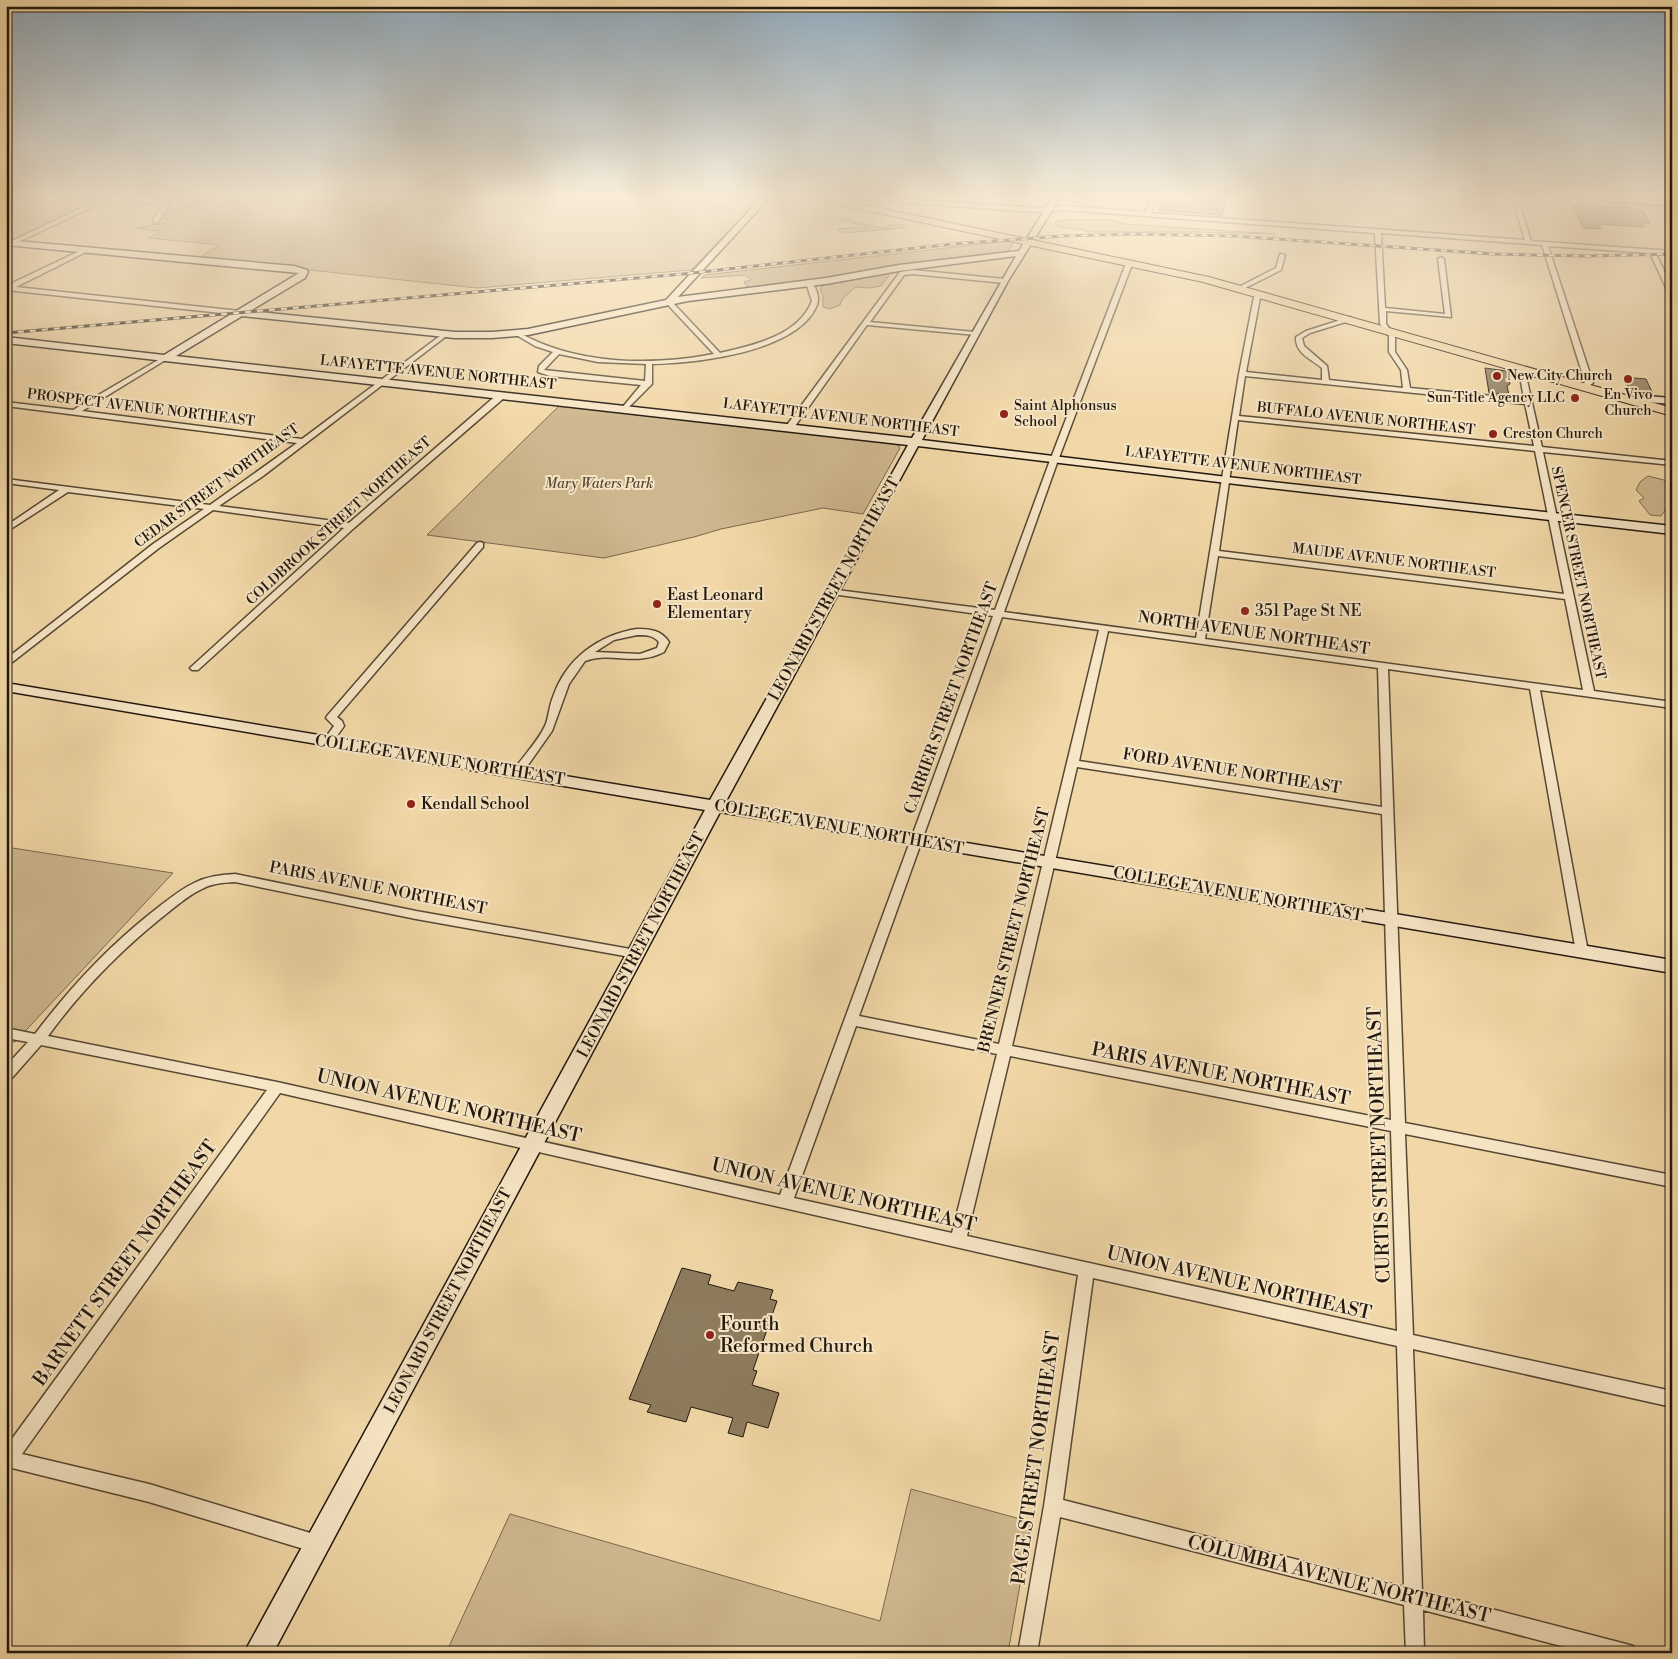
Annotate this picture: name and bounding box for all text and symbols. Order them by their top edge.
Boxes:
street label: LAFAYETTE AVENUE NORTHEAST [319,352,557,394]
place label: New City Church [1507,367,1613,385]
marker: New City Church [1491,370,1503,382]
marker: En Vivo Church [1622,373,1634,385]
street label: PROSPECT AVENUE NORTHEAST [26,385,256,431]
place label: En Vivo Church [1603,386,1653,420]
place label: Sun Title Agency LLC [1427,389,1565,407]
marker: Sun Title Agency LLC [1569,392,1581,404]
street label: LAFAYETTE AVENUE NORTHEAST [722,395,960,441]
place label: Saint Alphonsus School [1014,397,1117,431]
street label: BUFFALO AVENUE NORTHEAST [1255,398,1476,439]
marker: Saint Alphonsus School [998,408,1010,420]
street label: CEDAR STREET NORTHEAST [131,420,303,552]
place label: Creston Church [1503,425,1604,443]
marker: Creston Church [1487,428,1499,440]
street label: COLDBROOK STREET NORTHEAST [243,433,436,609]
street label: LAFAYETTE AVENUE NORTHEAST [1124,443,1362,489]
street label: SPENCER STREET NORTHEAST [1547,465,1609,681]
street label: LEONARD STREET NORTHEAST [764,474,904,704]
park label: Mary Waters Park [545,475,653,493]
street label: MAUDE AVENUE NORTHEAST [1291,540,1497,582]
street label: CARRIER STREET NORTHEAST [900,579,1002,817]
place label: East Leonard Elementary [667,585,763,623]
marker: East Leonard Elementary [651,598,663,610]
place label: 351 Page St NE [1255,601,1362,621]
marker: 351 Page St NE [1239,605,1251,617]
street label: NORTH AVENUE NORTHEAST [1137,607,1371,659]
street label: COLLEGE AVENUE NORTHEAST [313,730,567,790]
street label: FORD AVENUE NORTHEAST [1121,744,1343,798]
place label: Kendall School [421,794,530,814]
street label: COLLEGE AVENUE NORTHEAST [713,795,965,859]
marker: Kendall School [405,798,417,810]
street label: BRENNER STREET NORTHEAST [974,805,1054,1056]
street label: LEONARD STREET NORTHEAST [573,829,709,1061]
street label: PARIS AVENUE NORTHEAST [267,857,489,919]
street label: COLLEGE AVENUE NORTHEAST [1112,862,1364,926]
street label: CURTIS STREET NORTHEAST [1362,1006,1396,1284]
street label: PARIS AVENUE NORTHEAST [1090,1037,1352,1111]
street label: UNION AVENUE NORTHEAST [314,1064,584,1148]
street label: BARNETT STREET NORTHEAST [27,1135,222,1391]
street label: UNION AVENUE NORTHEAST [709,1153,979,1237]
street label: LEONARD STREET NORTHEAST [380,1185,516,1417]
street label: UNION AVENUE NORTHEAST [1104,1241,1374,1325]
place label: Fourth Reformed Church [720,1312,873,1358]
marker: Fourth Reformed Church [704,1329,716,1341]
street label: PAGE STREET NORTHEAST [1006,1330,1066,1586]
street label: COLUMBIA AVENUE NORTHEAST [1185,1530,1493,1628]

